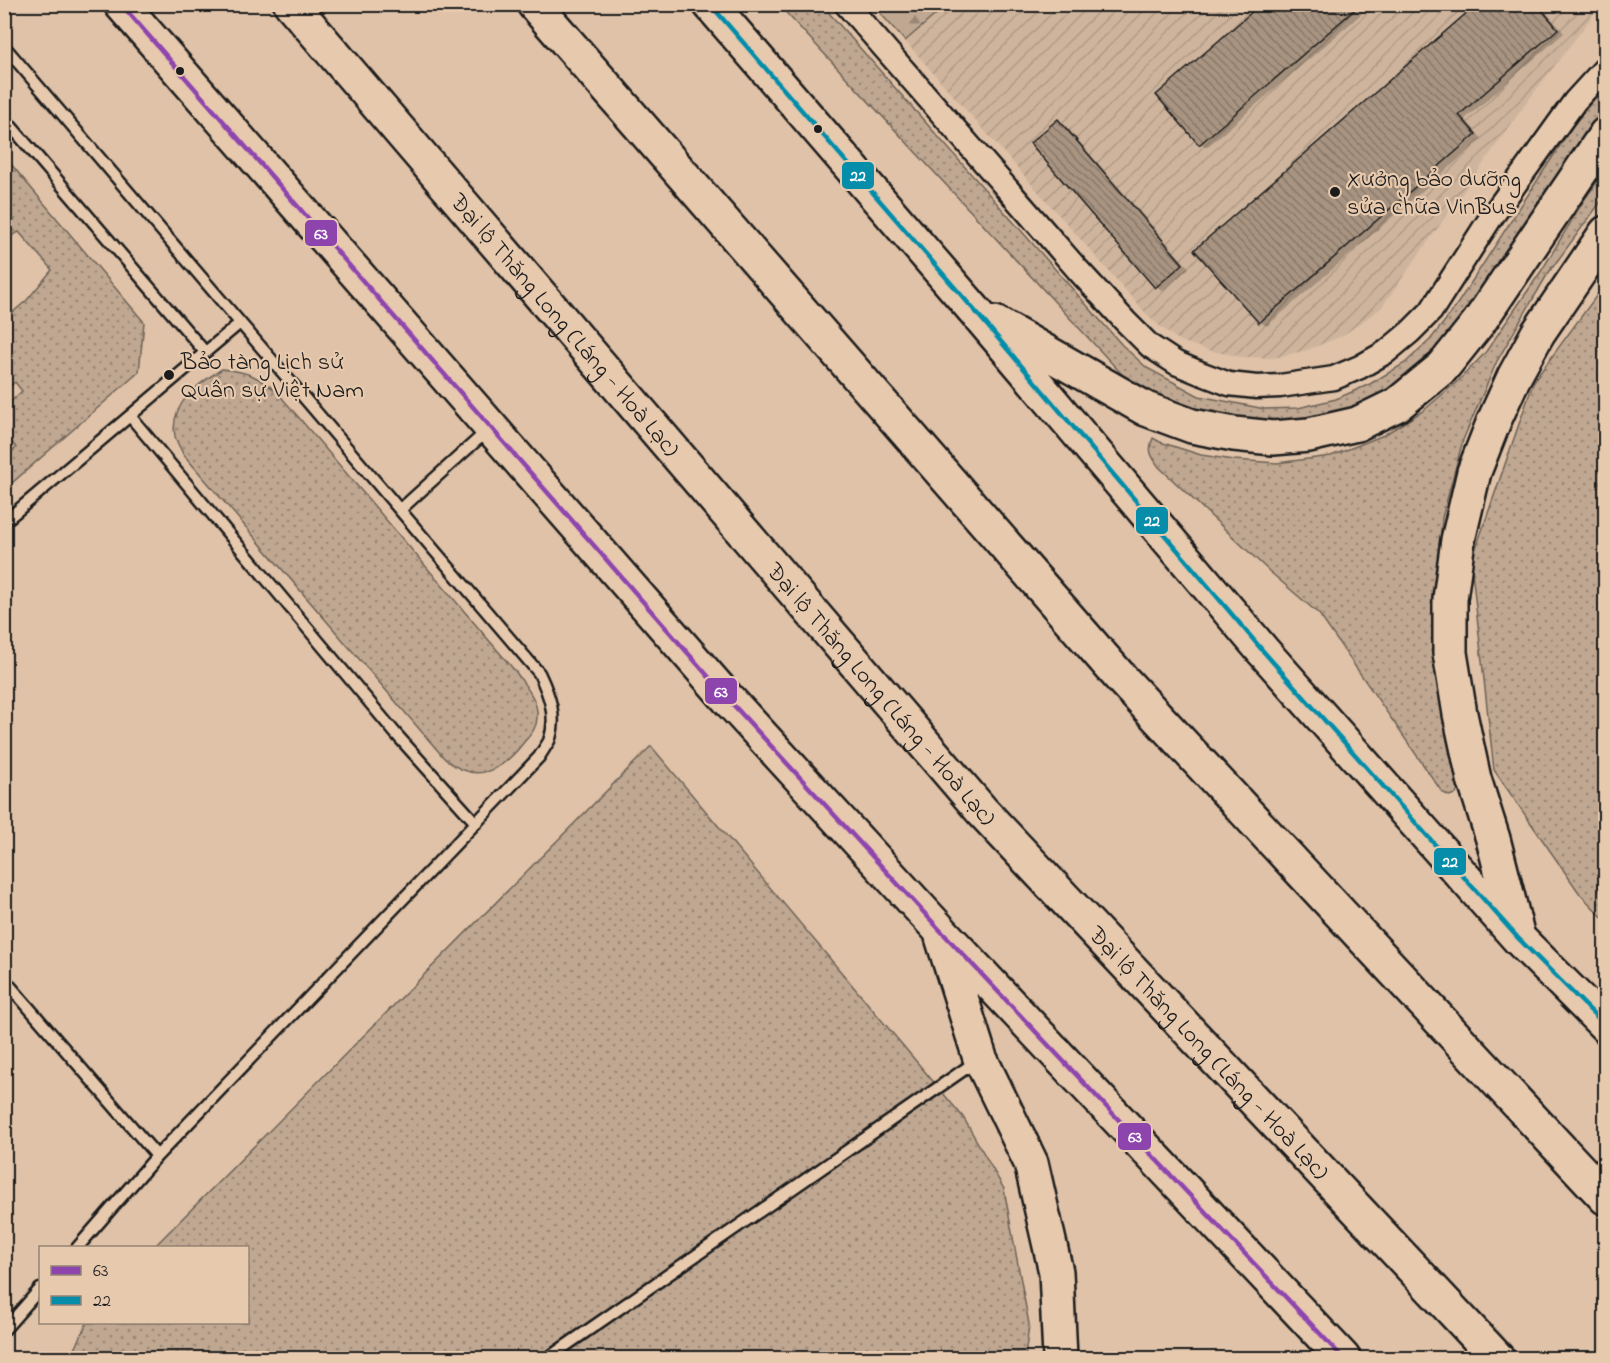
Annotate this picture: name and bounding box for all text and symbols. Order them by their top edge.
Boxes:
unlabelled marker [174,65,186,77]
unlabelled marker [812,123,824,135]
line badge: 22 [841,161,875,190]
place label: Xưởng bảo dưỡng sửa chữa VinBus [1347,163,1521,226]
text: 22 [849,165,866,189]
marker: Xưởng bảo dưỡng sửa chữa VinBus [1328,185,1342,199]
street label: Đại lộ Thăng Long (Láng - Hoà Lạc) [440,186,687,466]
line badge: 63 [304,219,338,247]
text: 63 [313,223,328,247]
place label: Bảo tàng Lịch sử Quân sự Việt Nam [180,346,364,409]
marker: Bảo tàng Lịch sử Quân sự Việt Nam [162,368,176,382]
line badge: 22 [1135,506,1169,535]
text: 22 [1143,510,1160,534]
street label: Đại lộ Thăng Long (Láng - Hoà Lạc) [756,555,1003,835]
line badge: 63 [704,677,738,705]
text: 63 [713,681,728,705]
line badge: 22 [1433,847,1467,876]
text: 22 [1441,851,1458,875]
street label: Đại lộ Thăng Long (Láng - Hoà Lạc) [1078,918,1336,1189]
line badge: 63 [1117,1122,1152,1151]
text: 63 [1127,1126,1142,1150]
legend [39,1246,249,1324]
text: 63 [93,1259,108,1285]
text: 22 [93,1289,111,1315]

